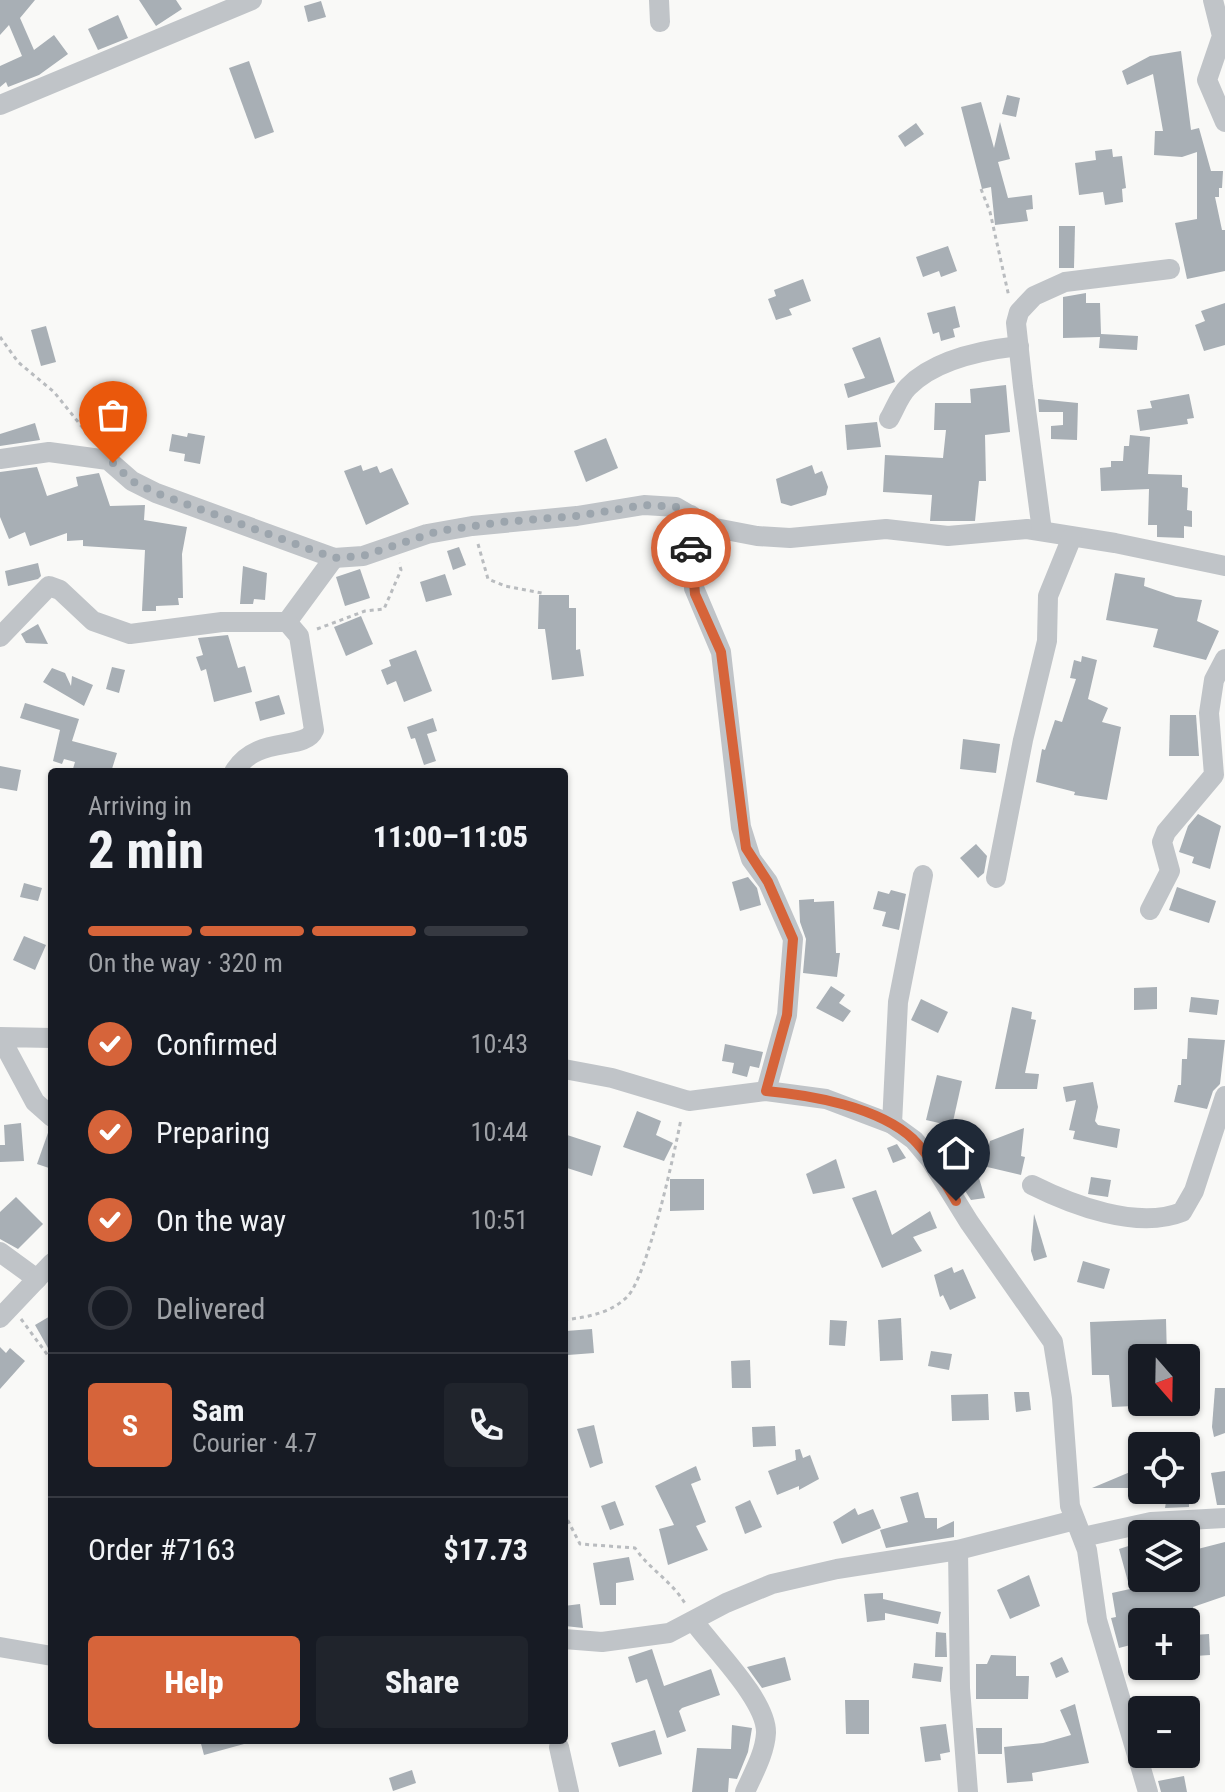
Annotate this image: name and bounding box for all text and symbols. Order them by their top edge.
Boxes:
pin [79,381,147,463]
icon: bag [91,393,135,437]
courier [651,508,731,588]
icon: car [669,526,713,570]
text: Arriving in [88,791,192,821]
text: 11:00–11:05 [373,819,528,854]
text: 2 min [88,820,204,881]
text: On the way · 320 m [88,948,283,978]
icon: check [88,1022,132,1066]
text: Confirmed [156,1027,278,1062]
text: 10:43 [471,1029,528,1059]
icon: check [88,1110,132,1154]
text: Preparing [156,1115,270,1150]
text: 10:44 [471,1117,528,1147]
pin [922,1119,990,1201]
icon: home [934,1131,978,1175]
icon: check [88,1198,132,1242]
text: On the way [156,1203,286,1238]
text: 10:51 [471,1205,528,1235]
text: Delivered [156,1291,265,1326]
north arrow [1128,1344,1200,1416]
map controls [1128,1344,1200,1768]
button: phone [444,1383,528,1467]
text: Sam [192,1393,245,1428]
text: S [122,1408,138,1443]
text: Courier · 4.7 [192,1428,317,1458]
button: locate [1128,1432,1200,1504]
button: layers [1128,1520,1200,1592]
text: Order #7163 [88,1532,236,1567]
text: $17.73 [443,1532,528,1567]
button: + [1128,1608,1200,1680]
button: Help [88,1636,300,1728]
button: Share [316,1636,528,1728]
button: − [1128,1696,1200,1768]

